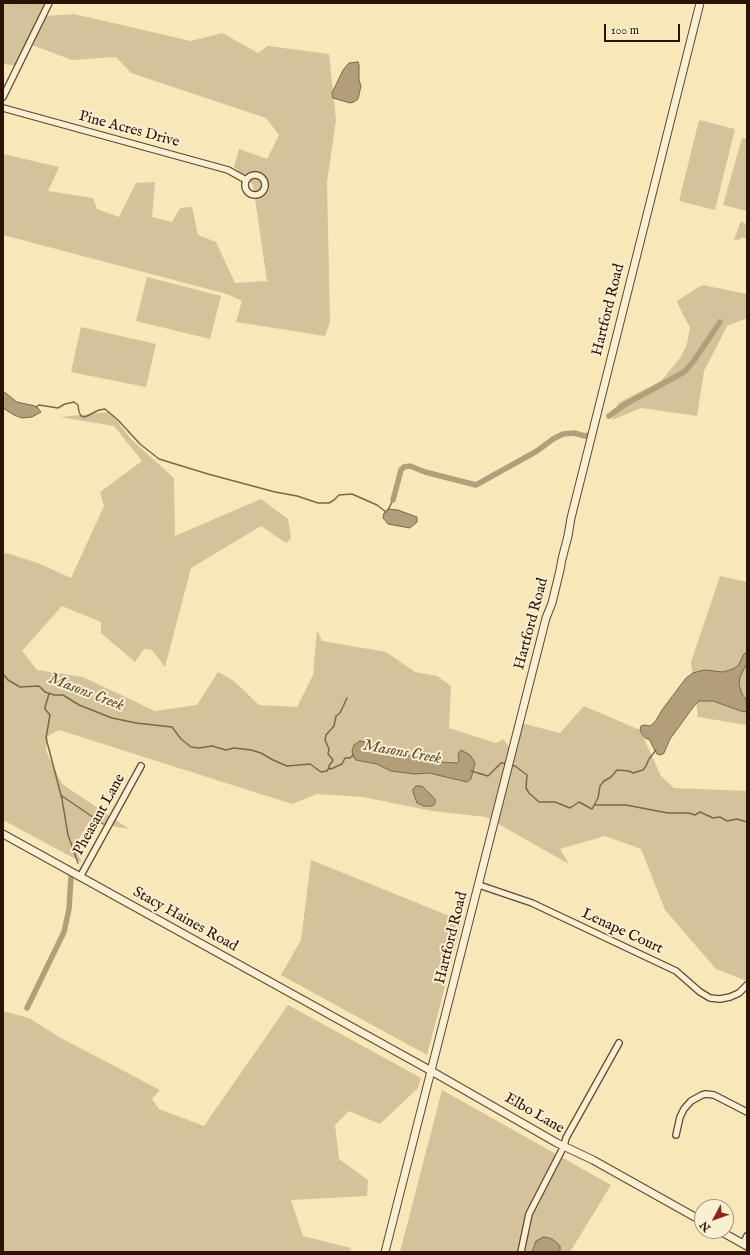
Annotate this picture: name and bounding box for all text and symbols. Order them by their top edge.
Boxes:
scale bar [606,16,682,42]
text: 100 m [611,23,639,38]
street label: Pine Acres Drive [77,108,181,152]
street label: Hartford Road [589,262,629,358]
street label: Hartford Road [511,576,553,672]
water label: Masons Creek [46,670,126,716]
water label: Masons Creek [361,737,443,769]
street label: Pheasant Lane [70,771,130,859]
street label: Stacy Haines Road [129,884,241,956]
street label: Hartford Road [432,890,472,986]
street label: Lenape Court [578,905,666,959]
street label: Elbo Lane [501,1090,567,1138]
north arrow [694,1199,734,1239]
text: N [697,1218,714,1234]

